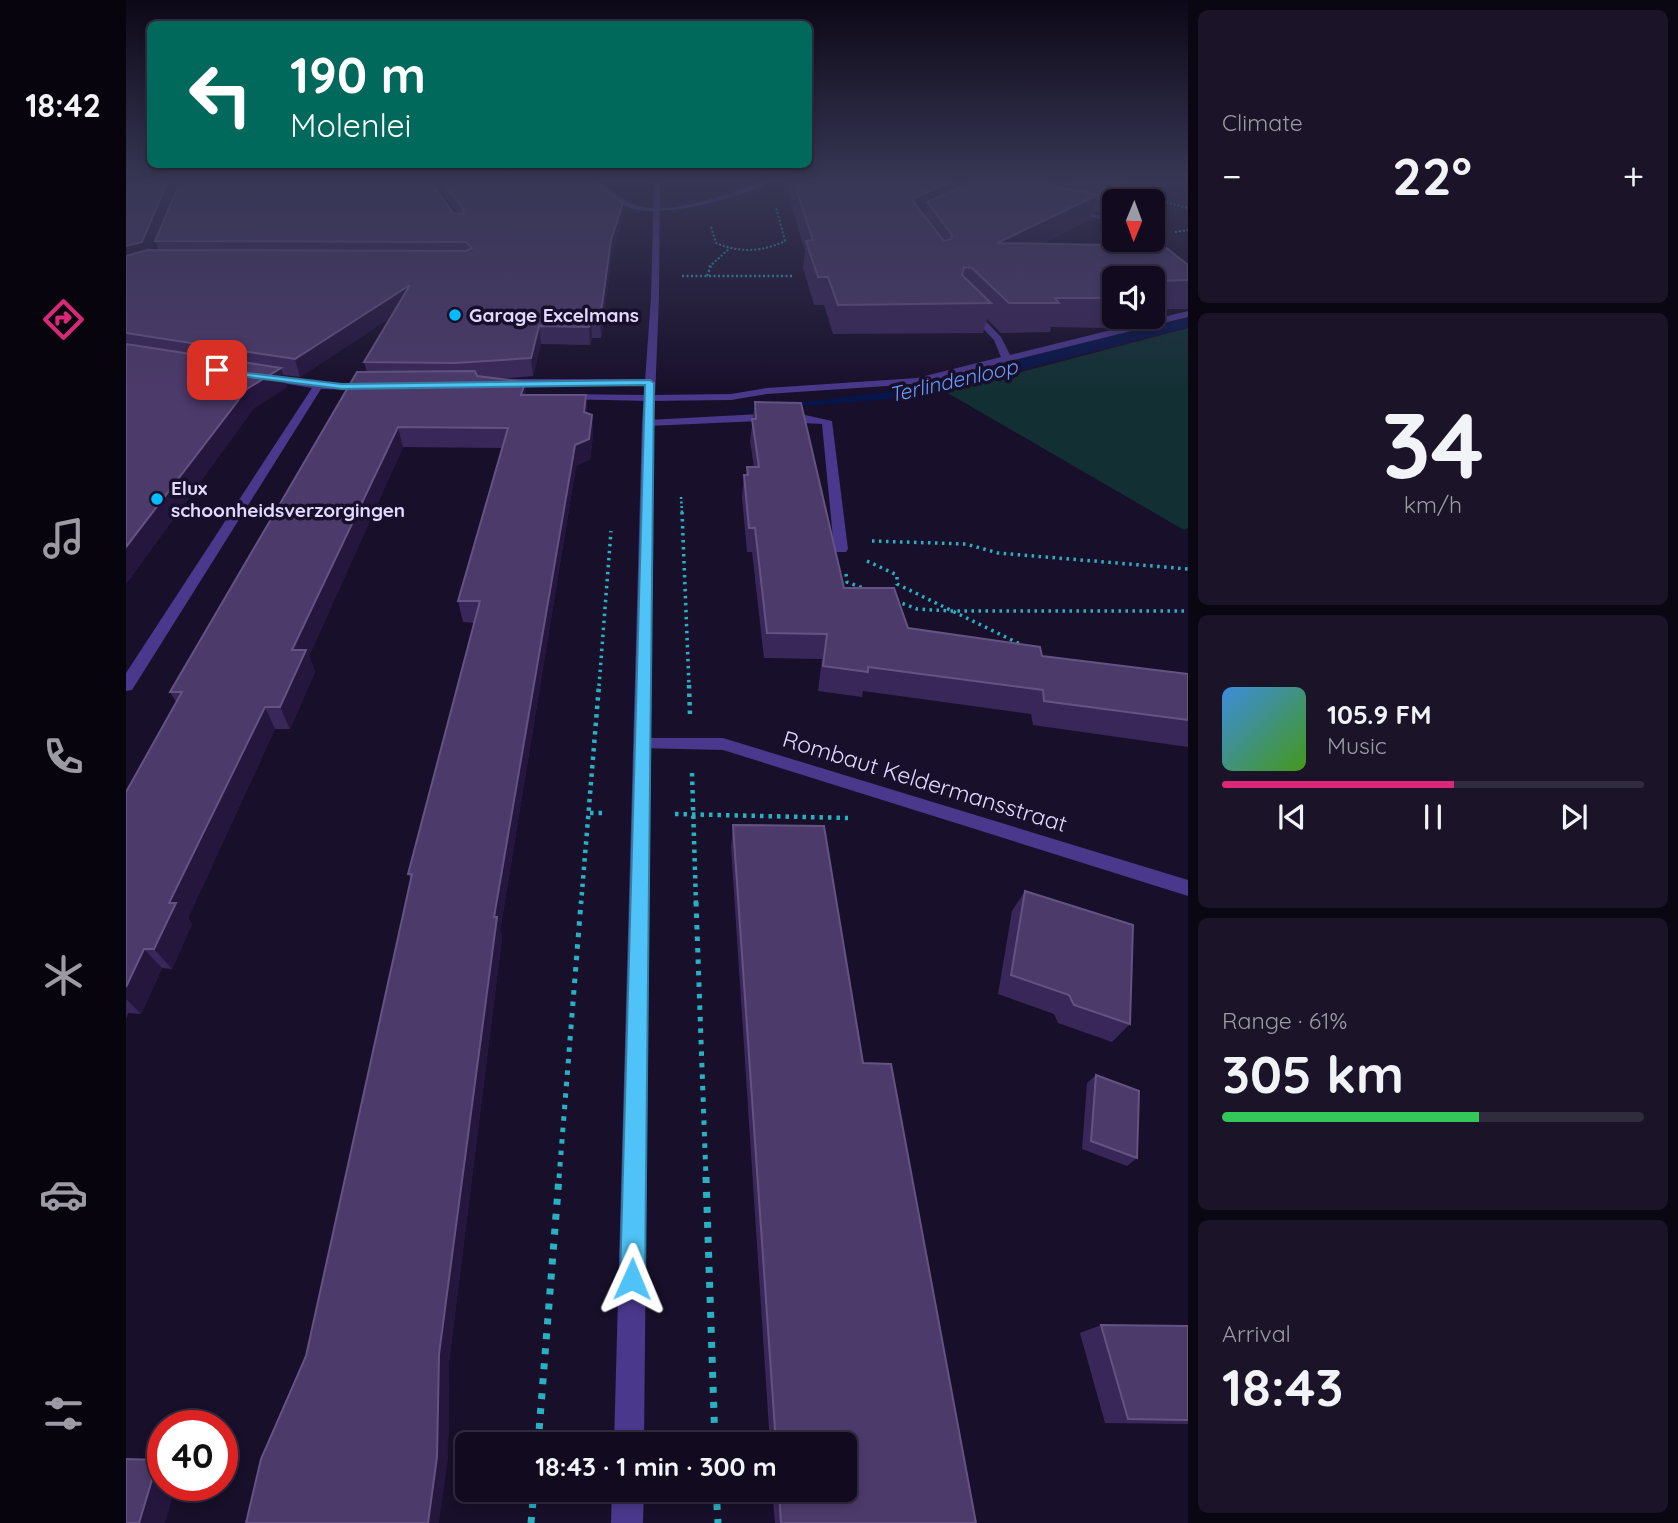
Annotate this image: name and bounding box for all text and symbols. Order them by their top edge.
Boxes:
text: 190 m [290,44,426,105]
icon: left [175,49,266,140]
text: 18:42 [25,85,101,125]
text: Molenlei [290,105,411,145]
text: Climate [1222,108,1303,137]
text: 22° [1392,143,1472,208]
text: − [1222,152,1242,200]
text: + [1623,152,1644,200]
north arrow [1102,189,1166,252]
map controls [1102,189,1165,329]
button: sound [1102,266,1165,329]
icon: directions [39,295,88,344]
place label: Garage Excelmans [469,303,639,327]
marker: Garage Excelmans [447,307,463,323]
pin [187,340,247,400]
icon: arrive [198,351,236,389]
water label: Terlindenloop [886,352,1021,407]
text: 34 [1382,387,1484,501]
place label: Elux schoonheidsverzorgingen [171,476,405,522]
text: km/h [1404,490,1462,519]
marker: Elux schoonheidsverzorgingen [149,491,165,507]
icon: music [39,514,88,563]
text: 105.9 FM [1327,698,1431,731]
street label: Rombaut Keldermansstraat [779,724,1071,838]
text: Music [1327,731,1387,760]
icon: phone [39,732,88,781]
icon: previous [1273,798,1311,836]
icon: pause [1414,798,1452,836]
icon: next [1555,798,1593,836]
icon: climate [39,951,88,1000]
text: Range · 61% [1222,1006,1347,1035]
text: 305 km [1222,1041,1404,1106]
icon: car [39,1170,88,1219]
position arrow [595,1242,669,1316]
text: Arrival [1222,1319,1291,1348]
text: 18:43 [1222,1354,1343,1419]
icon: filters [39,1389,88,1438]
speed limit sign: 40 [147,1410,238,1501]
text: 18:43 · 1 min · 300 m [535,1450,777,1483]

